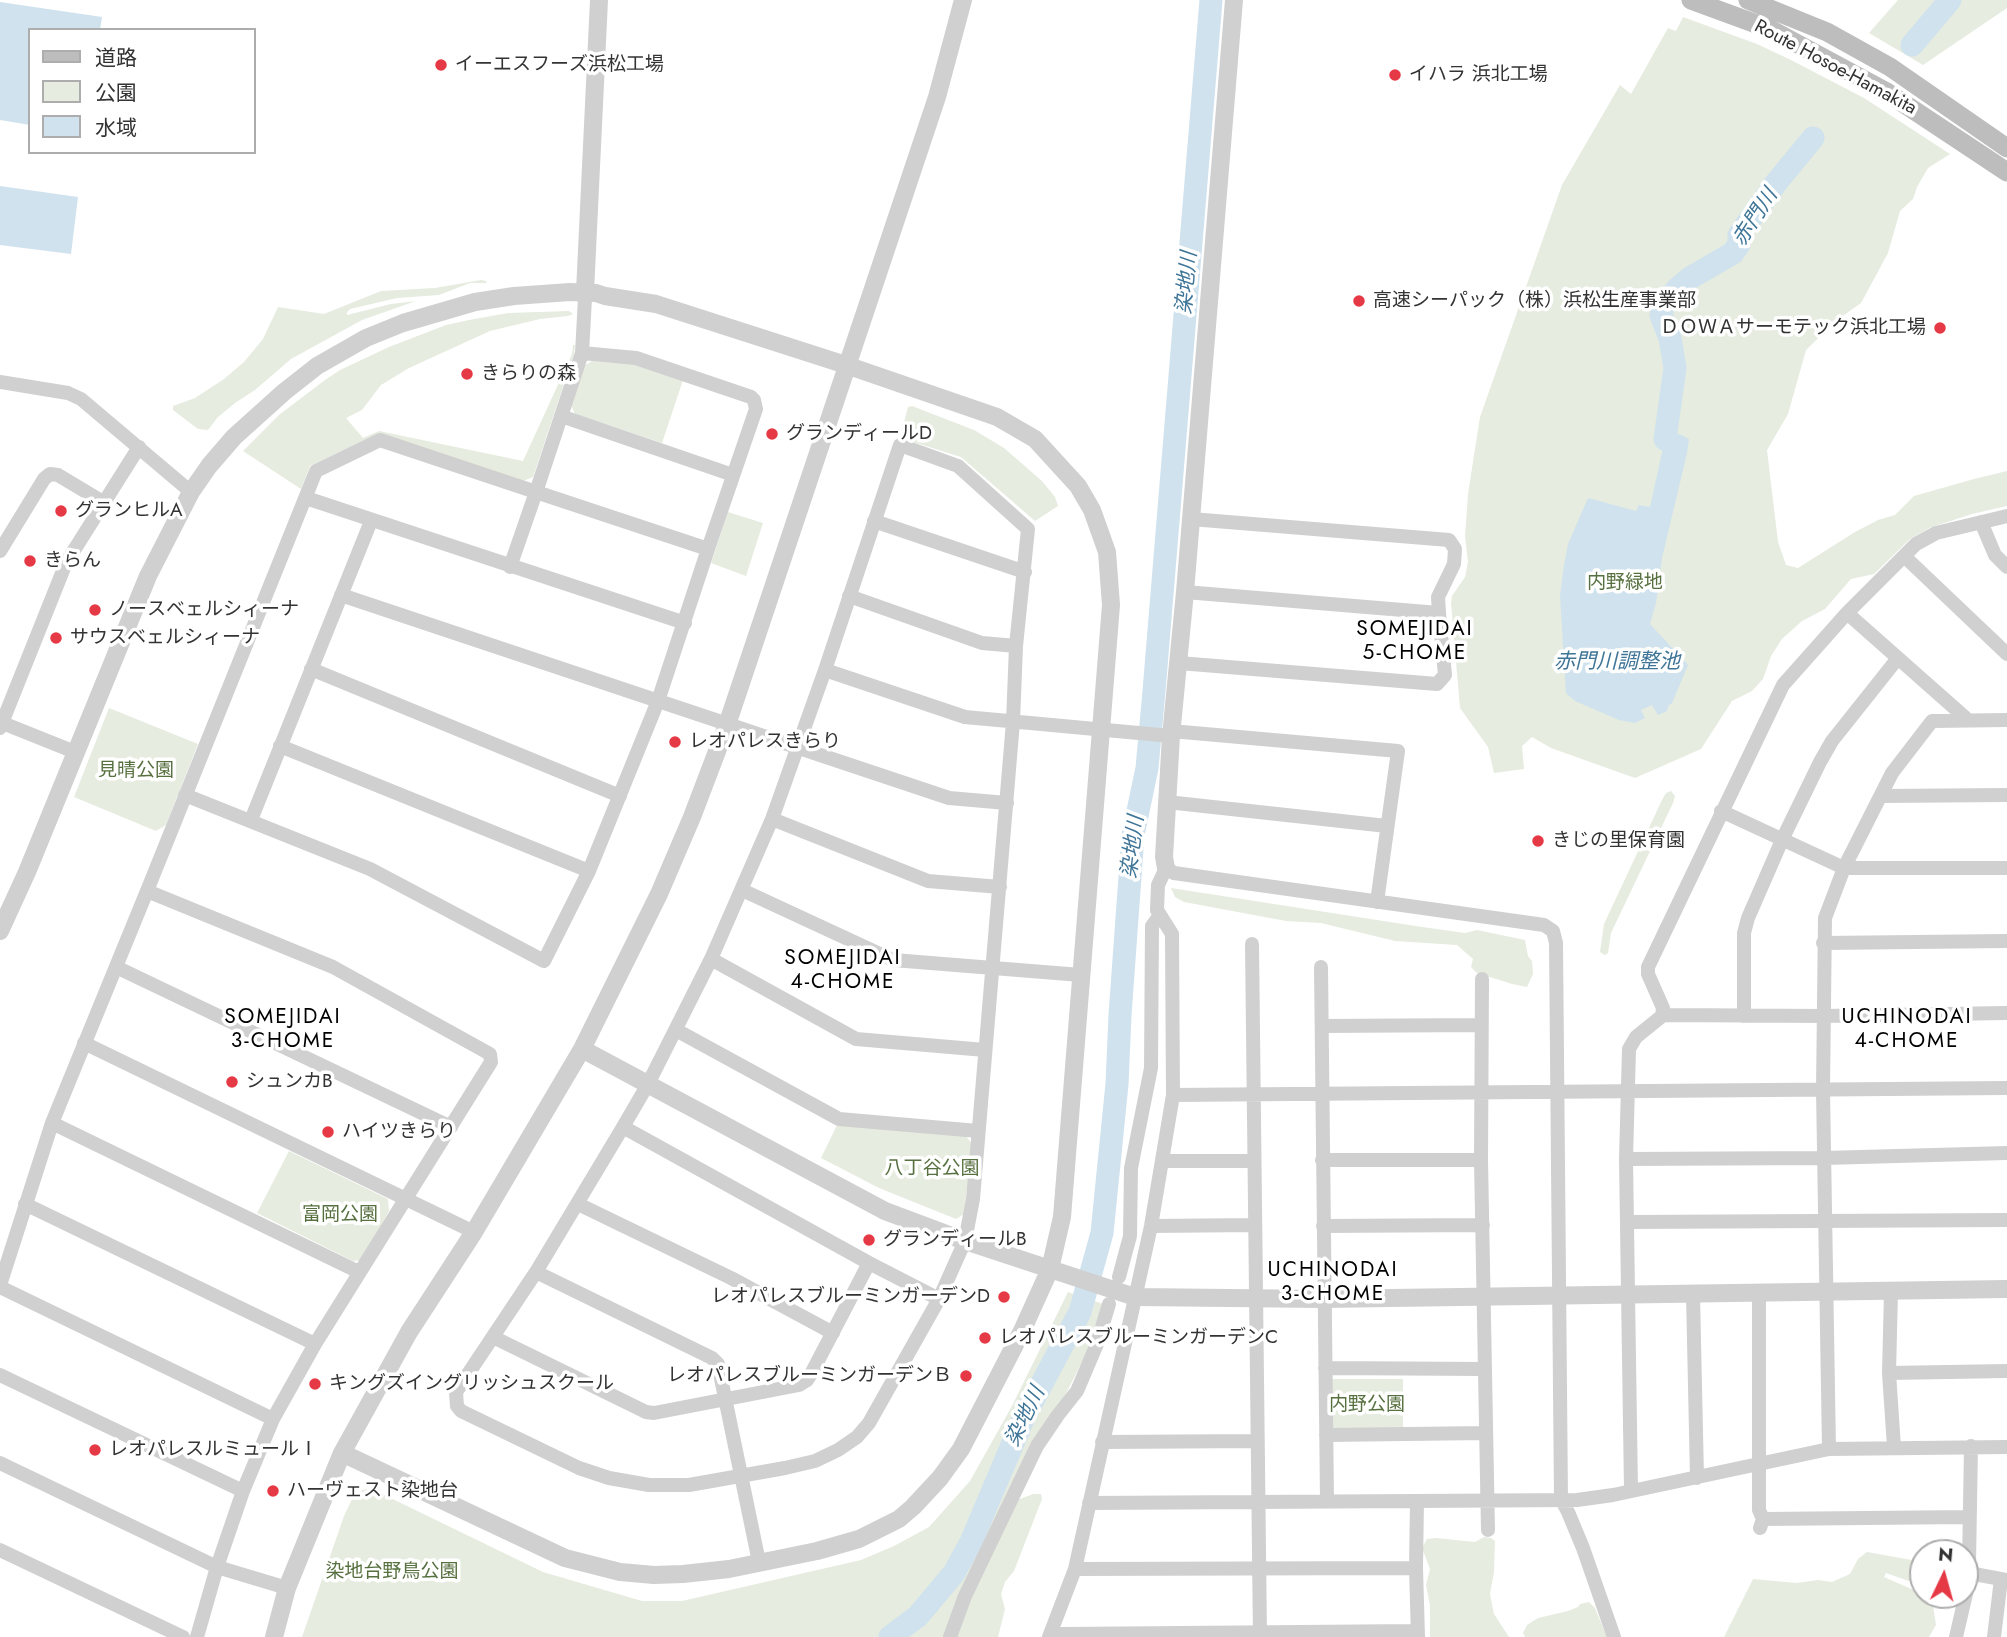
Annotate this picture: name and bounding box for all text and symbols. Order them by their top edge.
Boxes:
street label: Route Hosoe-Hamakita [1750,16,1920,120]
legend [28,28,256,154]
text: 道路 [95,43,137,73]
place label: イーエスフーズ浜松工場 [455,54,664,76]
marker: イーエスフーズ浜松工場 [433,57,449,73]
place label: イハラ 浜北工場 [1409,64,1548,86]
marker: イハラ 浜北工場 [1387,67,1403,83]
text: 公園 [95,78,137,108]
text: 水域 [95,113,137,143]
water label: 赤門川 [1728,185,1784,251]
water label: 染地川 [1173,251,1203,315]
place label: 高速シーパック（株）浜松生産事業部 [1373,290,1696,312]
marker: 高速シーパック（株）浜松生産事業部 [1351,293,1367,309]
place label: ＤＯＷＡサーモテック浜北工場 [1660,317,1926,339]
marker: ＤＯＷＡサーモテック浜北工場 [1932,320,1948,336]
place label: きらりの森 [481,363,576,385]
marker: きらりの森 [459,366,475,382]
place label: グランディールD [786,423,932,445]
marker: グランディールD [764,426,780,442]
place label: グランヒルA [75,500,183,522]
marker: グランヒルA [53,503,69,519]
place label: きらん [44,550,101,572]
marker: きらん [22,553,38,569]
park label: 内野緑地 [1587,572,1663,594]
place label: ノースベェルシィーナ [109,599,299,621]
marker: ノースベェルシィーナ [87,602,103,618]
district label: SOMEJIDAI 5-CHOME [1357,617,1473,667]
place label: サウスベェルシィーナ [70,627,260,649]
marker: サウスベェルシィーナ [48,630,64,646]
water label: 赤門川調整池 [1554,650,1680,676]
place label: レオパレスきらり [689,731,841,753]
marker: レオパレスきらり [667,734,683,750]
park label: 見晴公園 [98,760,174,782]
water label: 染地川 [1118,814,1150,880]
place label: きじの里保育園 [1552,830,1685,852]
marker: きじの里保育園 [1530,833,1546,849]
district label: SOMEJIDAI 4-CHOME [785,946,901,996]
district label: SOMEJIDAI 3-CHOME [225,1005,341,1055]
district label: UCHINODAI 4-CHOME [1843,1005,1971,1055]
place label: シュンカB [246,1071,333,1093]
marker: シュンカB [224,1074,240,1090]
place label: ハイツきらり [342,1121,456,1143]
marker: ハイツきらり [320,1124,336,1140]
park label: 八丁谷公園 [885,1158,979,1180]
park label: 富岡公園 [302,1204,378,1226]
place label: グランディールB [883,1229,1027,1251]
marker: グランディールB [861,1232,877,1248]
district label: UCHINODAI 3-CHOME [1269,1258,1397,1308]
place label: レオパレスブルーミンガーデンD [711,1286,990,1308]
marker: レオパレスブルーミンガーデンD [996,1289,1012,1305]
place label: レオパレスブルーミンガーデンC [999,1327,1278,1349]
marker: レオパレスブルーミンガーデンC [977,1330,993,1346]
place label: レオパレスブルーミンガーデンＢ [667,1365,952,1387]
marker: レオパレスブルーミンガーデンＢ [958,1368,974,1384]
place label: キングズイングリッシュスクール [329,1373,614,1395]
marker: キングズイングリッシュスクール [307,1376,323,1392]
water label: 染地川 [1001,1383,1051,1451]
park label: 内野公園 [1329,1394,1405,1416]
place label: レオパレスルミュールⅠ [109,1439,318,1461]
marker: レオパレスルミュールⅠ [87,1442,103,1458]
place label: ハーヴェスト染地台 [287,1480,458,1502]
marker: ハーヴェスト染地台 [265,1483,281,1499]
north arrow [1909,1539,1979,1609]
text: N [1937,1540,1954,1569]
park label: 染地台野鳥公園 [326,1561,458,1583]

